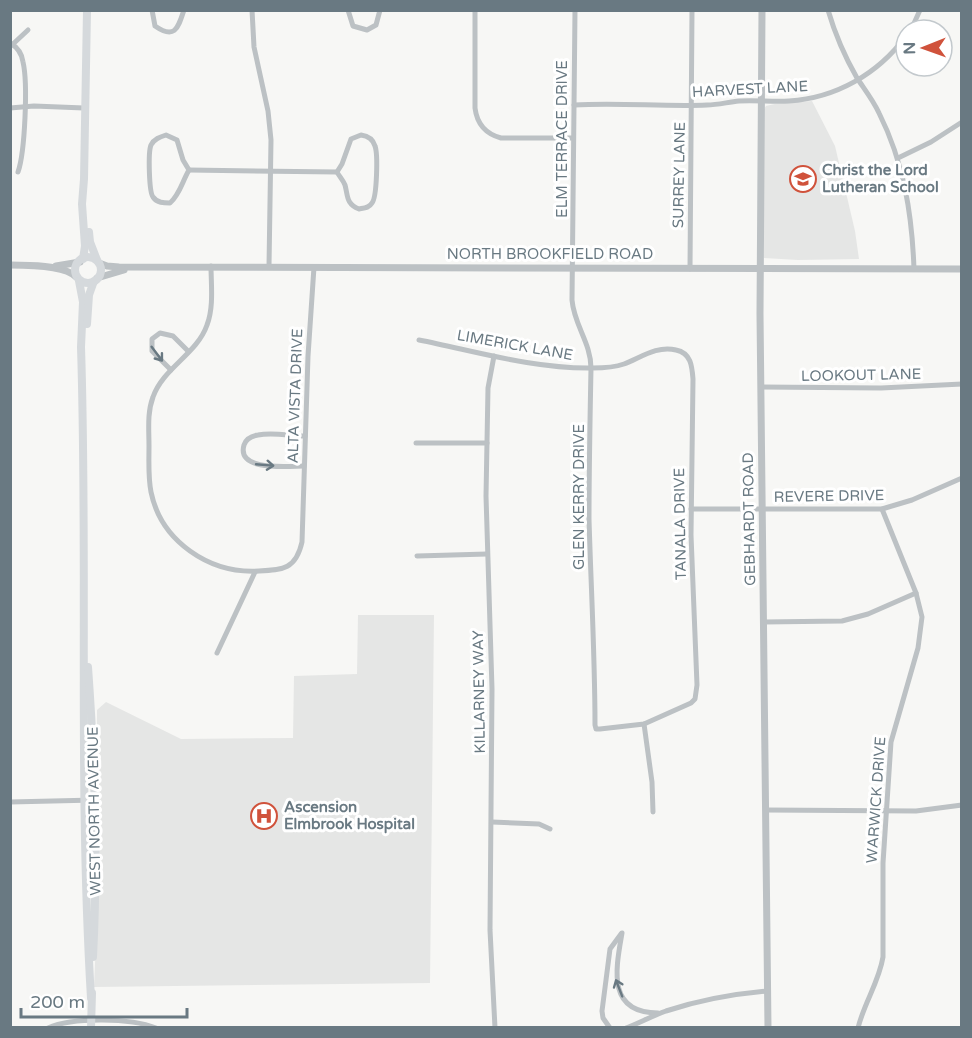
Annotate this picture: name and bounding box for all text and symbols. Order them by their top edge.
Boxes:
north arrow [894,18,954,78]
text: N [900,42,920,55]
street label: ELM TERRACE DRIVE [553,60,571,218]
street label: HARVEST LANE [692,77,808,101]
street label: SURREY LANE [669,122,689,228]
place label: Christ the Lord Lutheran School [822,161,939,196]
school or university icon: Christ the Lord Lutheran School [788,164,818,194]
street label: NORTH BROOKFIELD ROAD [447,245,653,263]
street label: LIMERICK LANE [456,326,574,364]
street label: ALTA VISTA DRIVE [284,328,306,464]
one-way arrow [151,346,164,362]
street label: LOOKOUT LANE [801,365,921,385]
street label: GLEN KERRY DRIVE [570,424,588,570]
street label: GEBHARDT ROAD [739,452,759,586]
one-way arrow [255,460,274,471]
street label: TANALA DRIVE [670,468,690,580]
street label: REVERE DRIVE [774,486,884,506]
street label: KILLARNEY WAY [469,630,489,754]
street label: WEST NORTH AVENUE [84,726,104,896]
street label: WARWICK DRIVE [863,736,889,864]
place label: Ascension Elmbrook Hospital [284,798,415,834]
hospital icon: Ascension Elmbrook Hospital [249,801,279,831]
one-way arrow [613,979,624,998]
scale bar [21,981,188,1019]
text: 200 m [30,991,85,1013]

